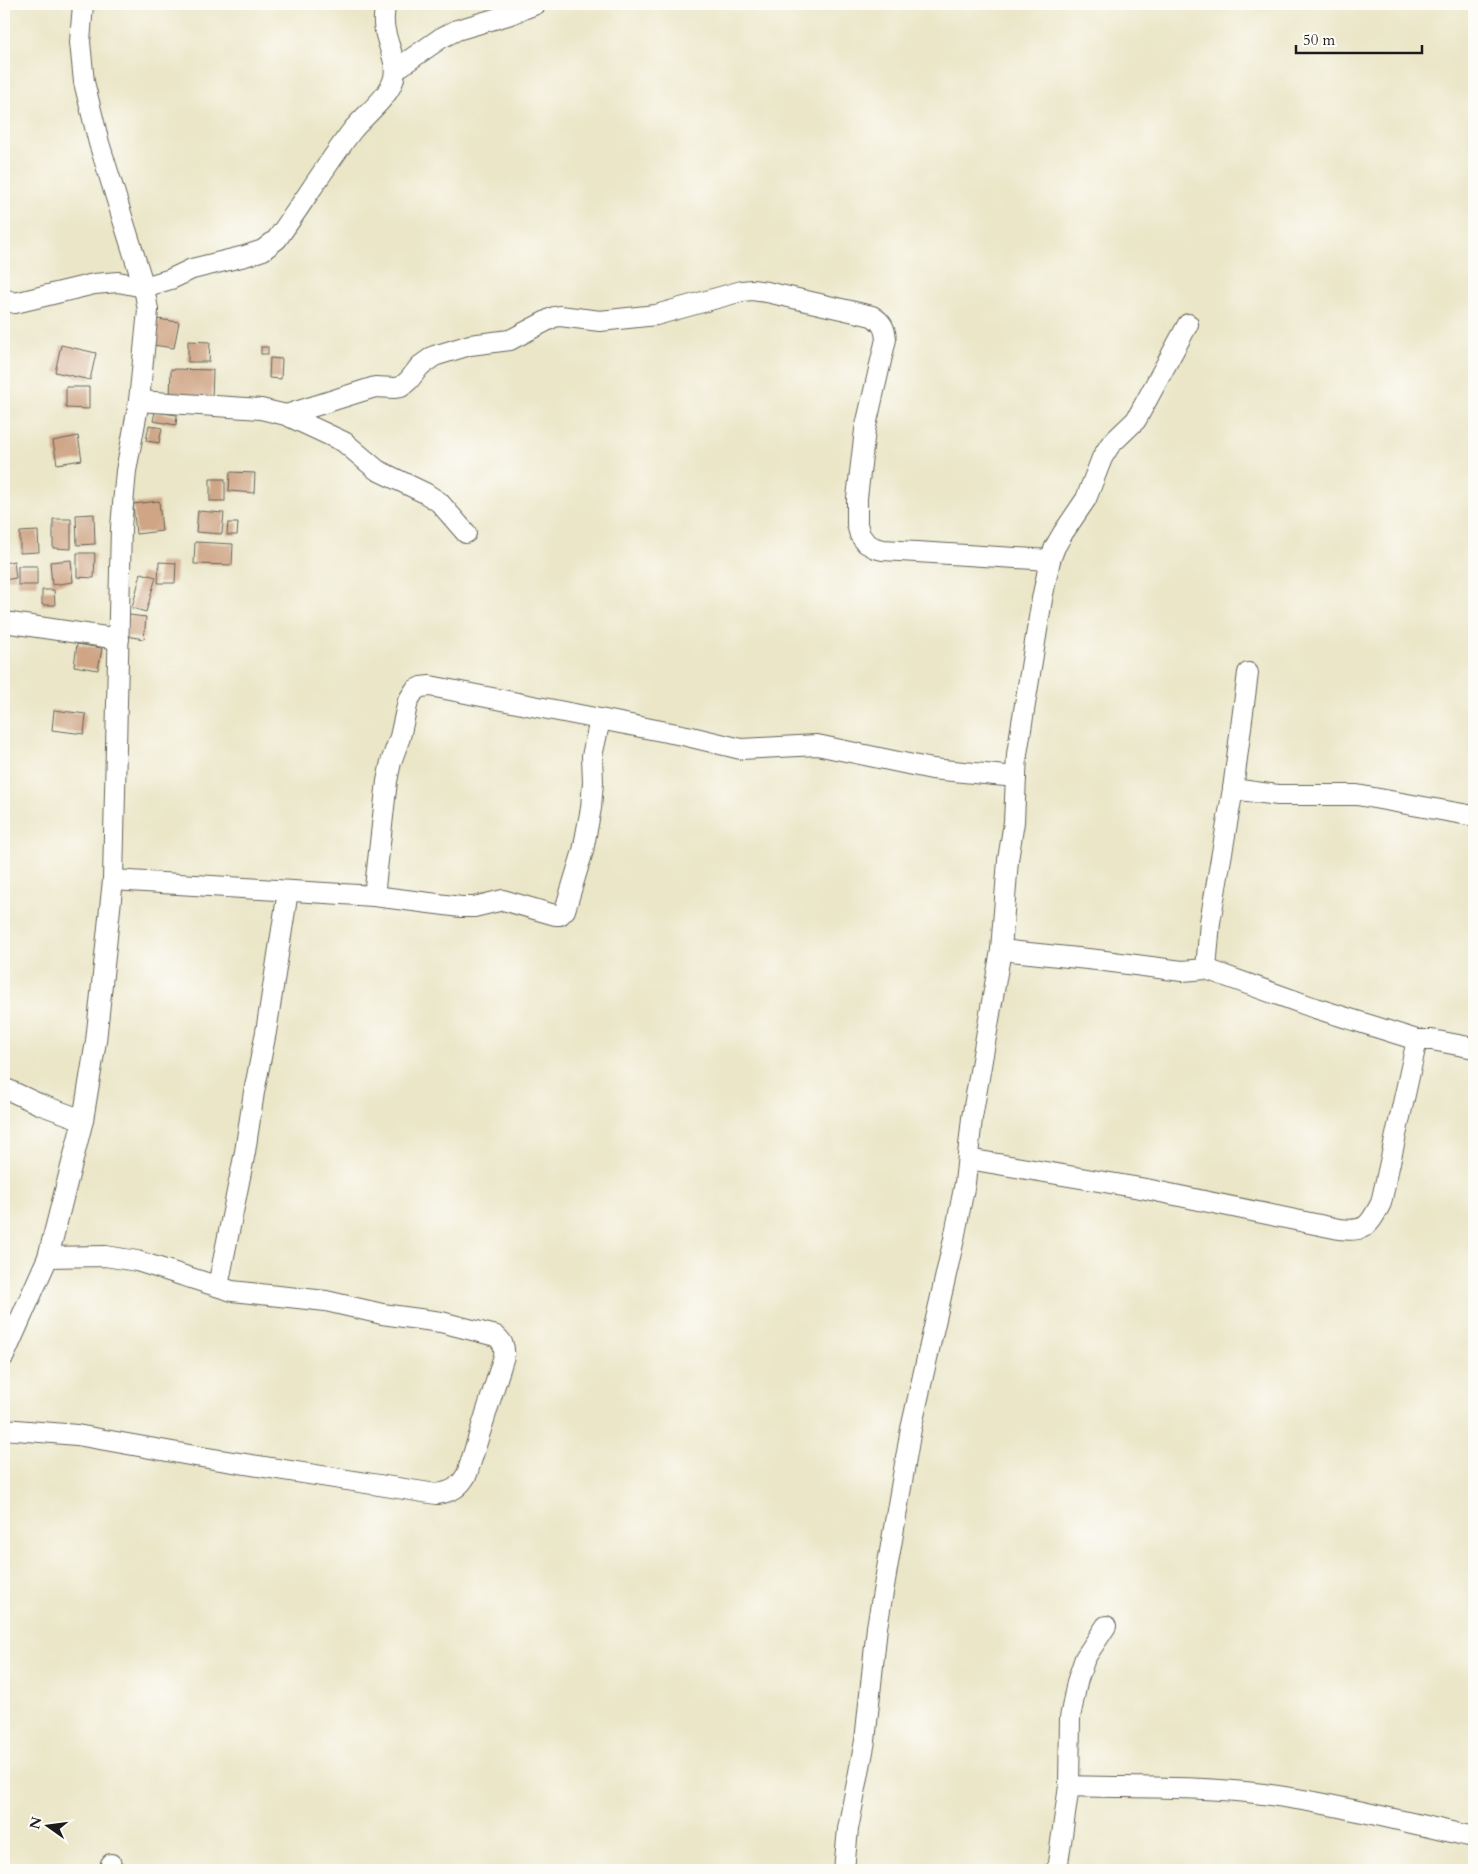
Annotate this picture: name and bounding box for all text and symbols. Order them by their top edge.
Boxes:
scale bar [1296,22,1422,54]
text: 50 m [1303,30,1335,50]
north arrow [22,1802,72,1852]
text: N [25,1815,47,1831]

